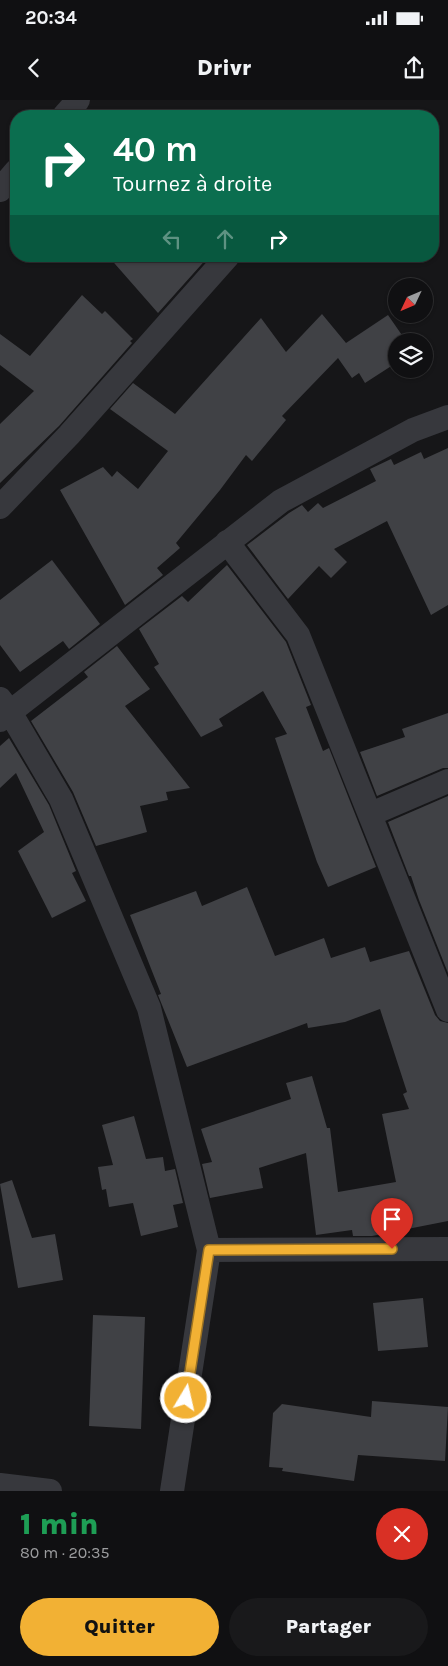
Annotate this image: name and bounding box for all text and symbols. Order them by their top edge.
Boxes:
text: 20:34 [25,7,77,29]
icon: back [20,54,48,82]
icon: share [400,54,428,82]
text: Drivr [197,55,251,81]
text: 40 m [113,129,198,170]
icon: right [30,130,95,195]
text: Tournez à droite [113,171,272,197]
icon: left [158,225,186,253]
icon: ahead [211,225,239,253]
icon: right [264,225,292,253]
north arrow [388,278,432,322]
map controls [388,278,433,378]
button: layers [388,333,433,378]
pin [371,1198,413,1249]
icon: arrive [378,1205,406,1233]
position arrow [159,1371,211,1423]
text: 1 min [20,1506,99,1542]
button: close [376,1508,428,1560]
text: 80 m · 20:35 [20,1543,110,1562]
button: Quitter [20,1598,219,1656]
button: Partager [229,1598,428,1656]

